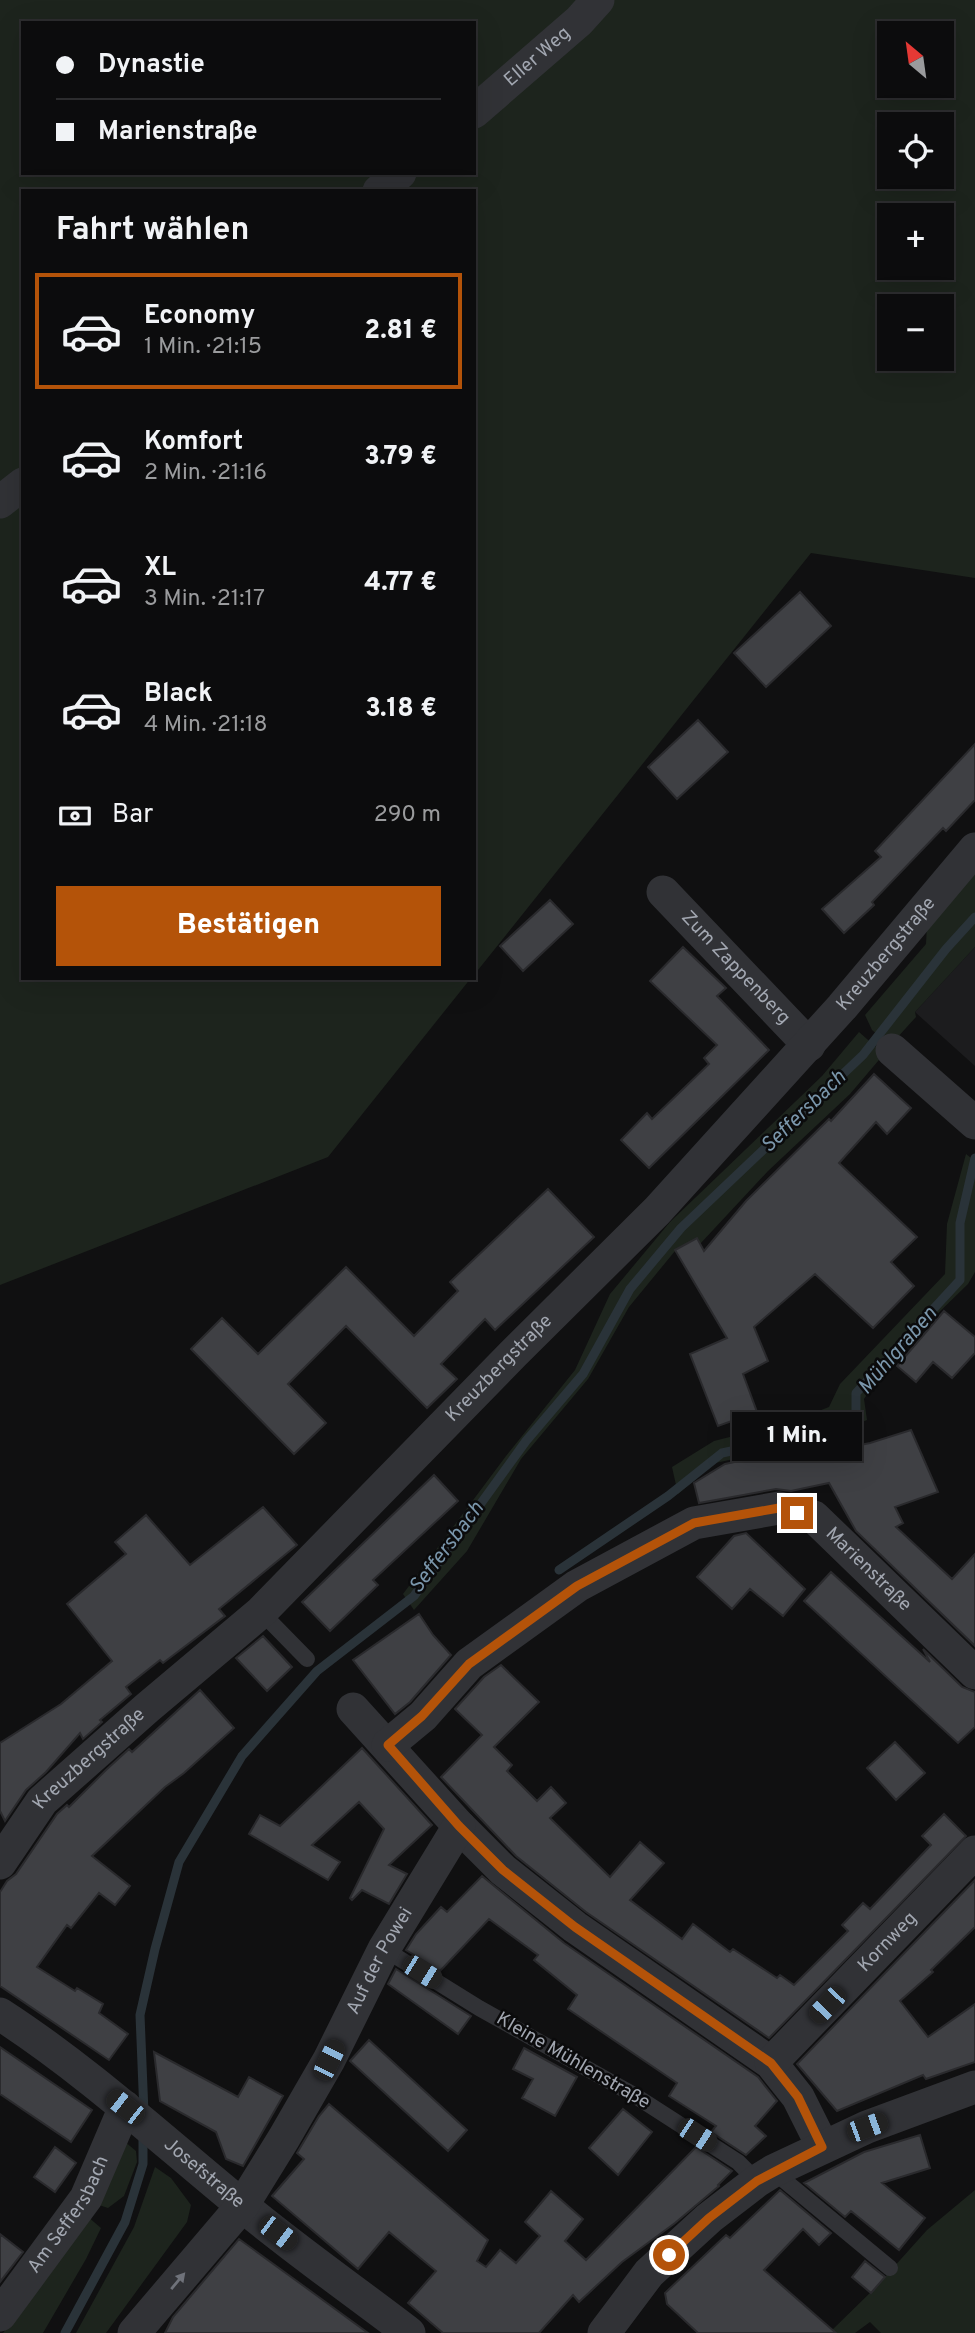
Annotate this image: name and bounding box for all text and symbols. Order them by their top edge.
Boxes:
north arrow [877,21,954,98]
map controls [877,21,954,371]
street label: Eller Weg [499,22,576,92]
text: Dynastie [98,49,205,82]
button: locate [877,112,954,189]
text: Marienstraße [98,116,258,149]
button: + [877,203,954,280]
text: Fahrt wählen [56,211,249,251]
button: − [877,294,954,371]
icon: car [60,300,123,363]
text: Economy [144,300,255,333]
text: 2.81 € [364,315,437,348]
text: 1 Min. · 21:15 [144,333,262,362]
icon: car [60,426,123,489]
text: Komfort [144,426,243,459]
text: 3.79 € [364,441,437,474]
text: 2 Min. · 21:16 [144,459,267,488]
icon: car [60,552,123,615]
text: XL [144,552,176,585]
text: 4.77 € [364,567,437,600]
text: 3 Min. · 21:17 [144,585,265,614]
icon: car [60,678,123,741]
text: Black [144,678,213,711]
text: 3.18 € [365,693,437,726]
text: 4 Min. · 21:18 [144,711,268,740]
icon: cash [56,797,94,835]
text: Bar [112,799,153,832]
text: 290 m [374,801,441,830]
button: Bestätigen [56,886,441,966]
street label: Kreuzbergstraße [831,892,941,1016]
street label: Zum Zappenberg [676,906,795,1030]
water label: Seffersbach [756,1064,853,1159]
water label: Mühlgraben [852,1301,944,1401]
street label: Kreuzbergstraße [441,1309,558,1427]
callout: 1 Min. [732,1412,862,1460]
text: 1 Min. [767,1422,827,1451]
water label: Seffersbach [404,1496,491,1599]
route end [781,1497,813,1529]
street label: Marienstraße [820,1522,917,1617]
street label: Kreuzbergstraße [28,1703,150,1814]
street label: Auf der Powei [341,1903,418,2019]
street label: Kornweg [853,1907,922,1978]
car [399,1952,446,1992]
car [805,1983,850,2027]
street label: Kleine Mühlenstraße [492,2007,654,2115]
car [311,2037,348,2083]
car [102,2086,149,2128]
car [844,2110,891,2144]
car [674,2115,721,2155]
street label: Josefstraße [158,2133,249,2214]
street label: Am Seffersbach [22,2152,115,2278]
car [255,2212,302,2254]
route start [653,2239,685,2271]
one-way arrow [170,2272,186,2290]

